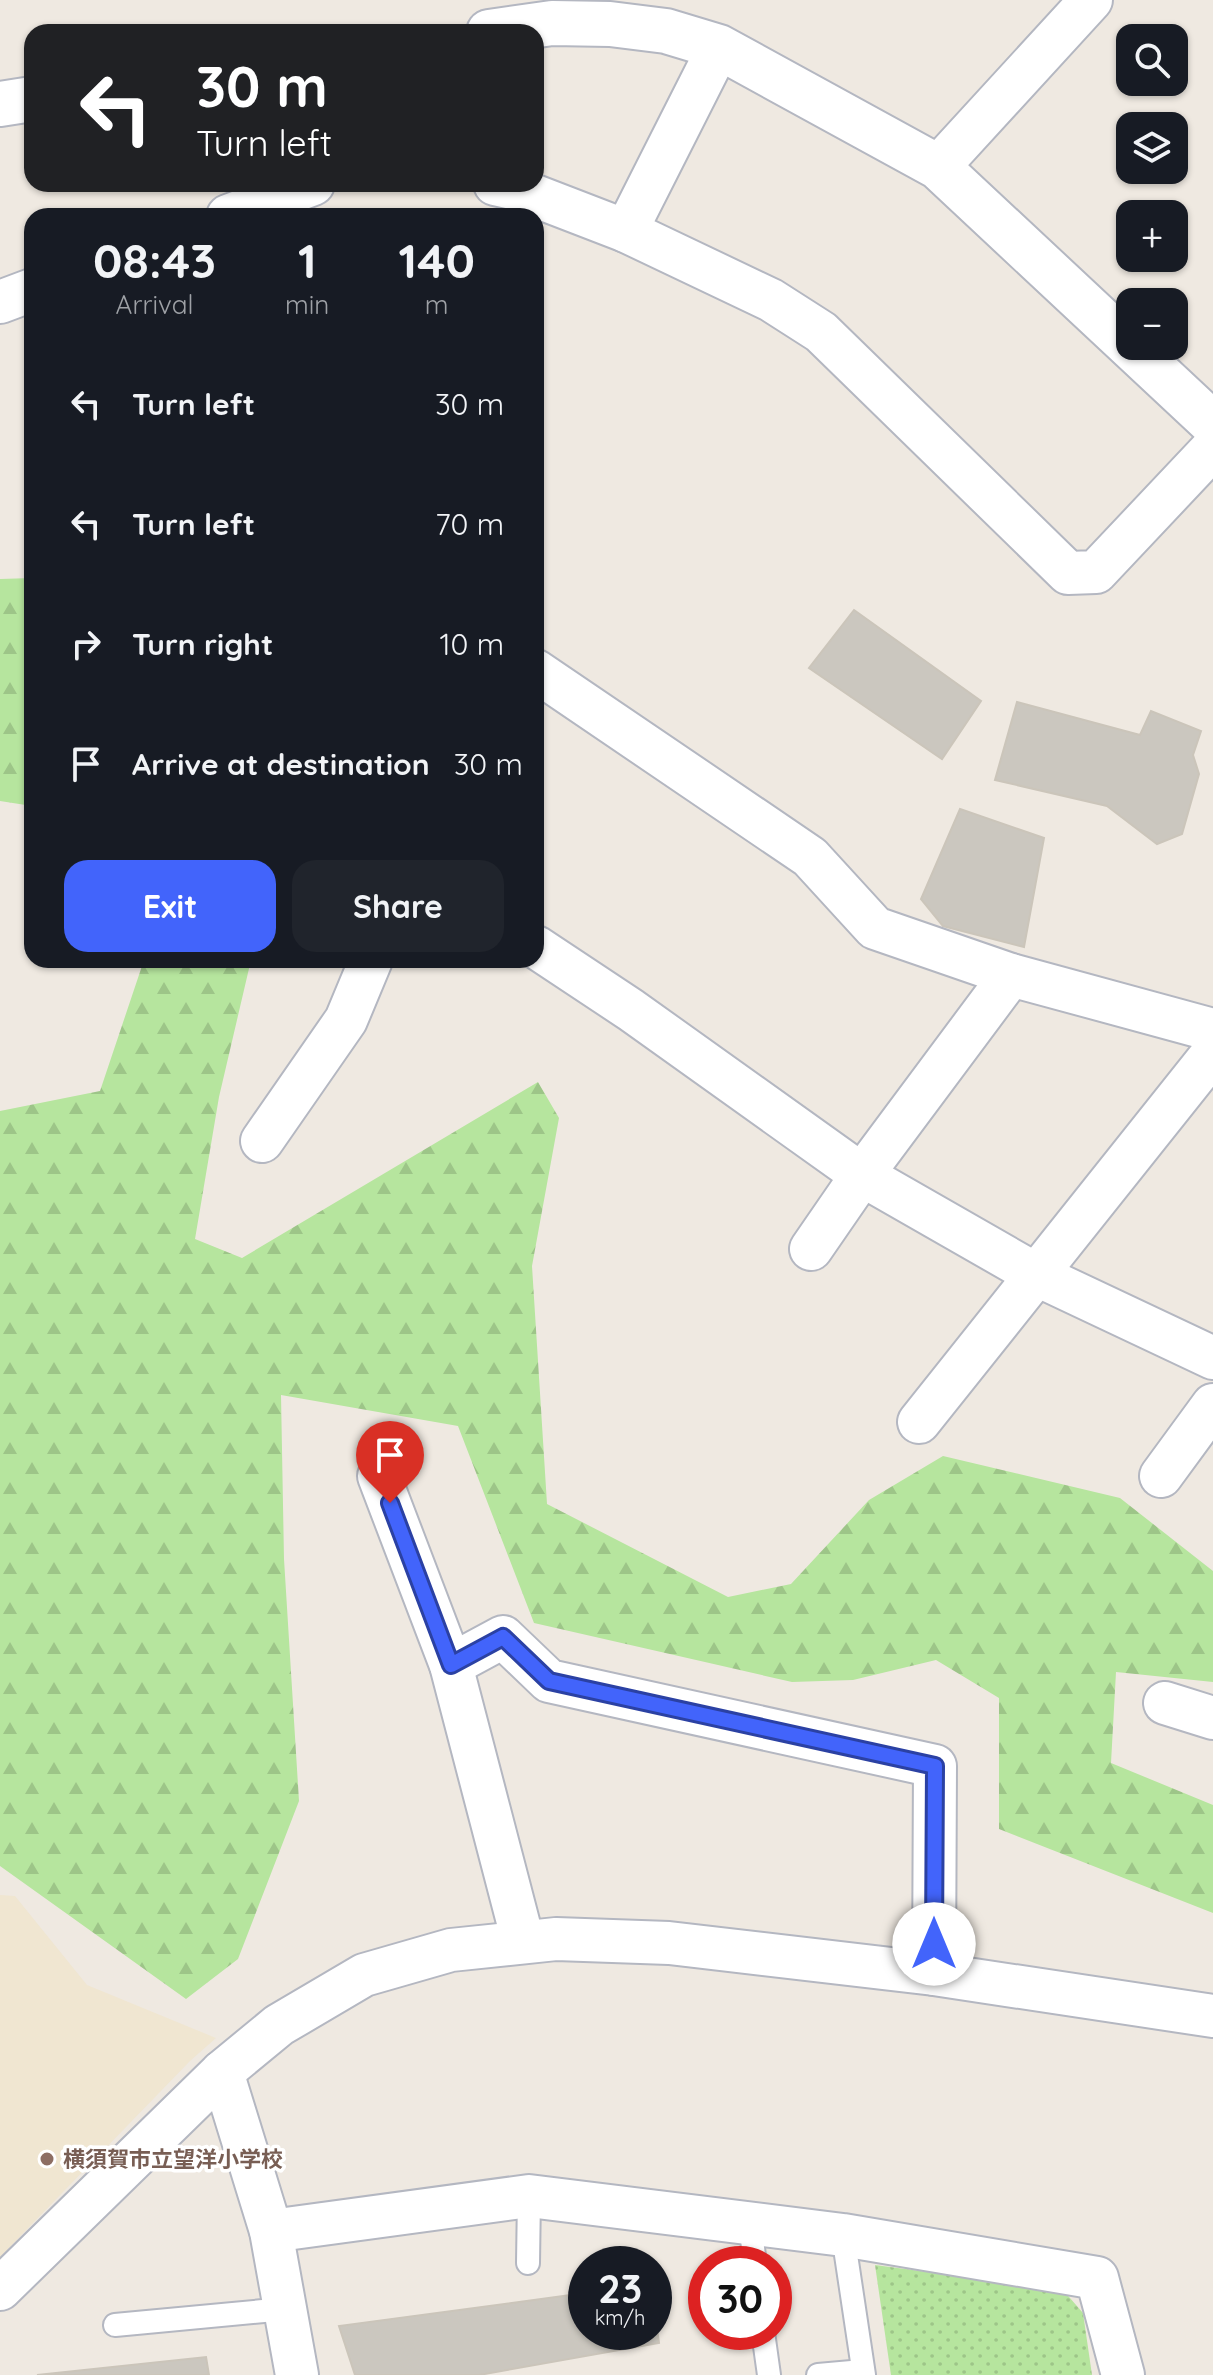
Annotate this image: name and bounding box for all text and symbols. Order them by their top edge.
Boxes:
map controls [1116,24,1188,360]
button: search [1116,24,1188,96]
text: 30 m [196,51,328,121]
icon: left [64,56,168,160]
button: layers [1116,112,1188,184]
text: Turn left [196,120,332,165]
button: + [1116,200,1188,272]
text: 08:43 [93,230,216,290]
text: 1 [298,230,317,290]
text: 140 [398,230,475,290]
text: Arrival [116,288,193,321]
text: min [285,288,329,321]
text: m [425,288,449,321]
button: − [1116,288,1188,360]
icon: left [64,382,108,426]
text: Turn left [132,385,255,423]
text: 30 m [435,385,504,423]
icon: left [64,502,108,546]
text: Turn left [132,505,255,543]
text: 70 m [435,505,504,543]
icon: right [64,622,108,666]
text: Turn right [132,625,273,663]
text: 10 m [440,625,504,663]
icon: arrive [64,742,108,786]
text: Arrive at destination [132,745,430,783]
text: 30 m [454,745,523,783]
button: Exit [64,860,276,952]
button: Share [292,860,504,952]
pin [356,1421,424,1503]
icon: arrive [368,1433,412,1477]
position arrow [892,1902,976,1986]
place label: 横須賀市立望洋小学校 [63,2145,283,2173]
marker: 横須賀市立望洋小学校 [38,2150,56,2168]
speed limit sign: 30 [688,2246,792,2350]
text: 23 [598,2263,642,2313]
text: km/h [595,2305,645,2330]

